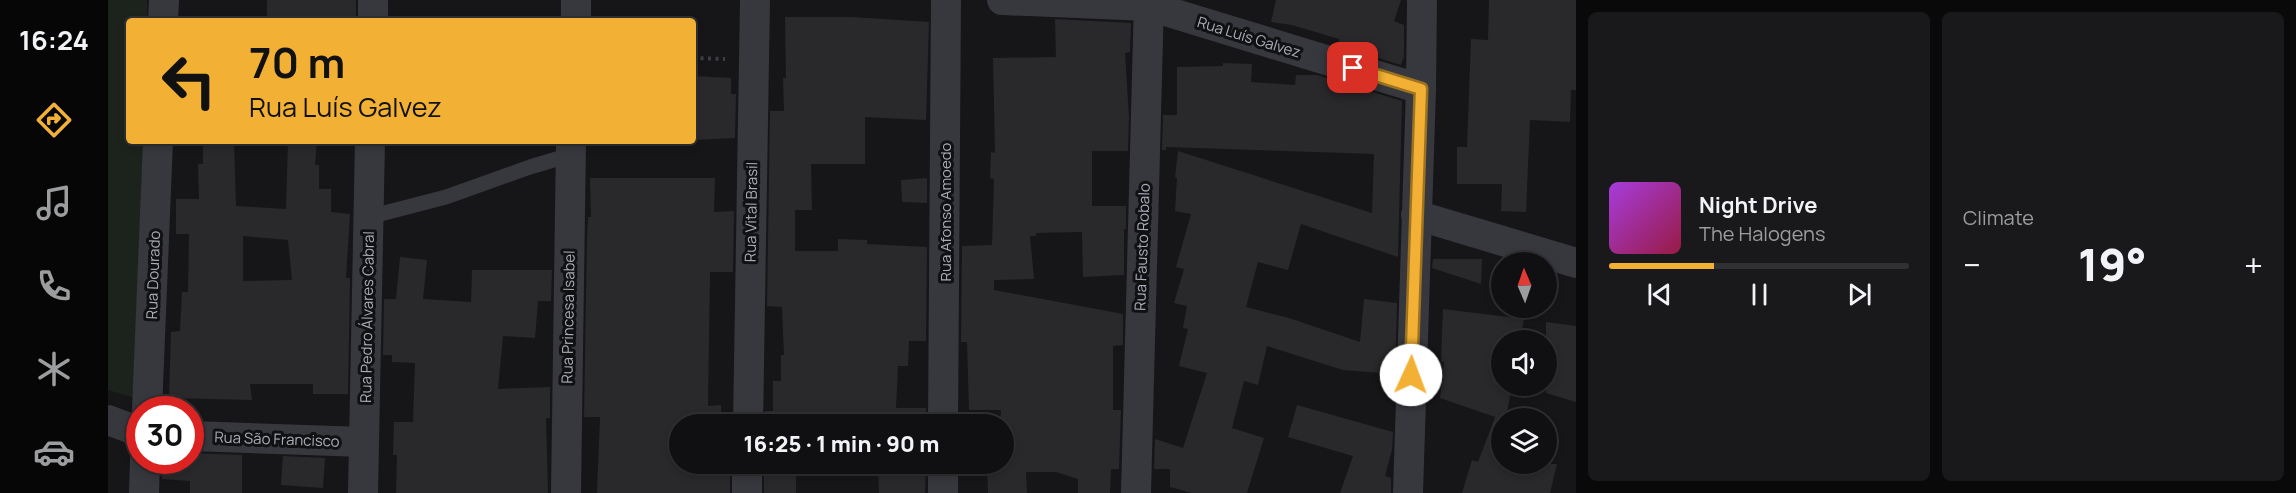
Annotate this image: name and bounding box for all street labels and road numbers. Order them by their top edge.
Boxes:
street label: Rua Luís Galvez [1195,11,1303,63]
street label: Rua Afonso Amoedo [935,142,956,281]
street label: Rua Vital Brasil [740,162,762,262]
street label: Rua Fausto Robalo [1129,183,1155,311]
street label: Rua Dourado [141,230,165,320]
street label: Rua Pedro Álvares Cabral [355,231,379,403]
street label: Rua Princesa Isabel [556,250,580,384]
street label: Rua São Francisco [214,426,340,452]

